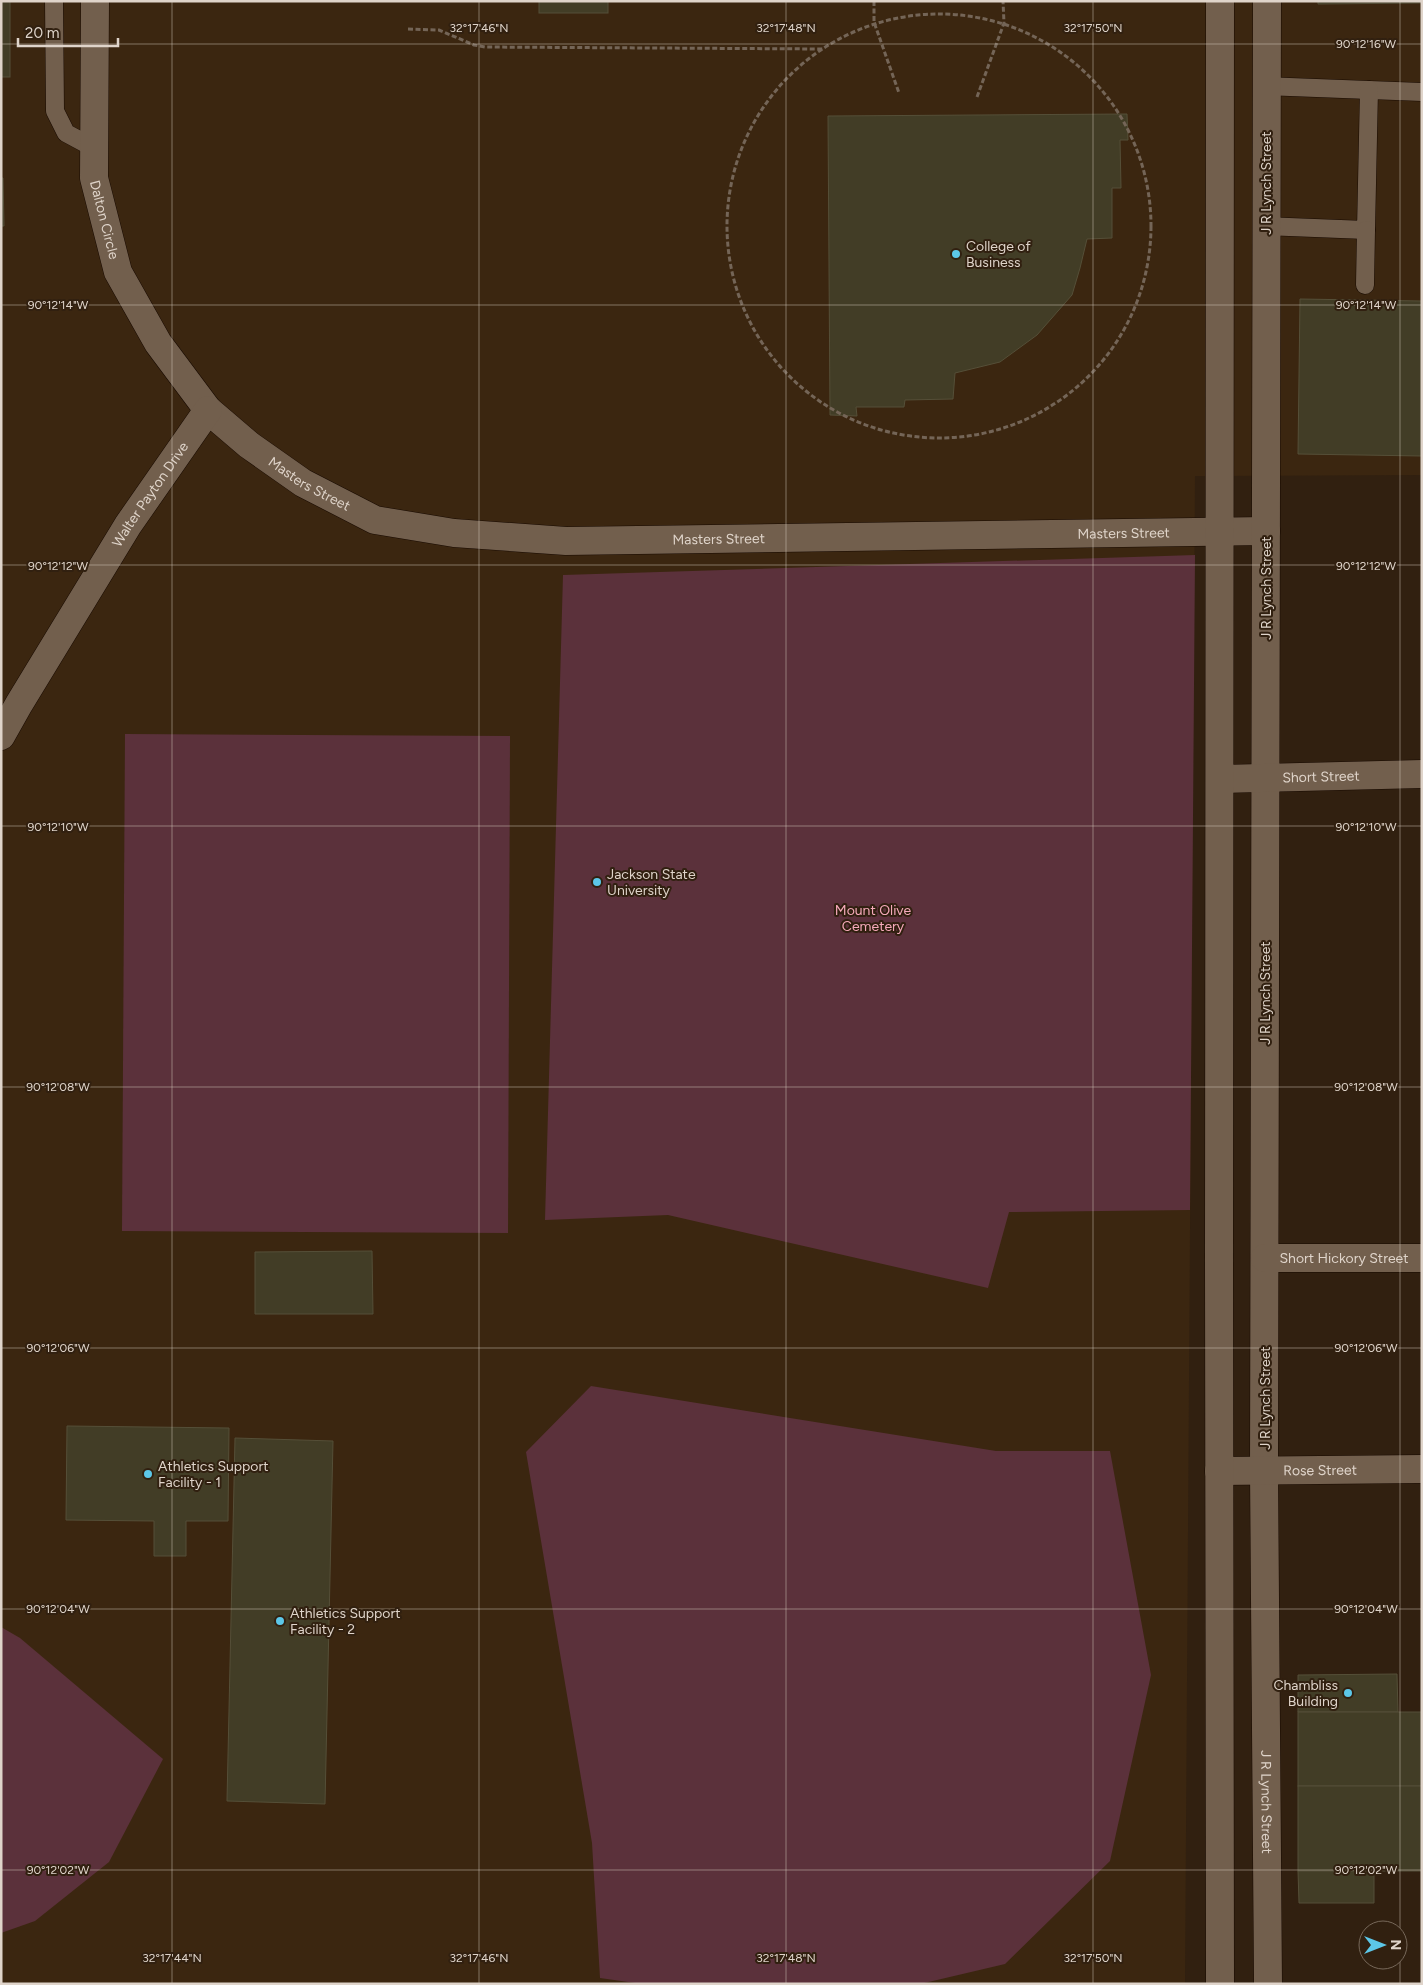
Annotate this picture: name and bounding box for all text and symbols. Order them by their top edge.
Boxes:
scale bar [18,15,118,47]
text: 32°17'46"N [450,21,508,35]
text: 32°17'48"N [756,21,816,35]
text: 32°17'50"N [1063,21,1123,35]
text: 20 m [25,24,59,42]
text: 90°12'16"W [1336,37,1397,51]
street label: J R Lynch Street [1258,131,1275,235]
street label: Dalton Circle [86,178,123,261]
place label: College of Business [966,238,1031,271]
marker: College of Business [950,248,962,260]
text: 90°12'14"W [28,298,89,312]
text: 90°12'14"W [1336,298,1397,312]
street label: Walter Payton Drive [108,438,192,550]
street label: Masters Street [265,453,353,514]
street label: Masters Street [1077,524,1170,542]
street label: Masters Street [672,530,765,548]
street label: J R Lynch Street [1258,536,1275,640]
text: 90°12'12"W [28,559,88,573]
text: 90°12'12"W [1336,559,1396,573]
street label: Short Street [1282,767,1360,786]
text: 90°12'10"W [28,820,89,834]
text: 90°12'10"W [1336,820,1397,834]
place label: Jackson State University [607,866,696,899]
marker: Jackson State University [591,876,603,888]
park label: Mount Olive Cemetery [835,902,911,935]
street label: J R Lynch Street [1257,941,1274,1045]
text: 90°12'08"W [26,1080,90,1094]
text: 90°12'08"W [1334,1080,1398,1094]
street label: Short Hickory Street [1280,1250,1408,1267]
text: 90°12'06"W [27,1341,90,1355]
text: 90°12'06"W [1335,1341,1398,1355]
street label: J R Lynch Street [1257,1346,1274,1450]
place label: Athletics Support Facility - 1 [158,1458,269,1491]
street label: Rose Street [1283,1461,1357,1479]
marker: Athletics Support Facility - 1 [142,1468,154,1480]
text: 90°12'04"W [26,1602,90,1616]
text: 90°12'04"W [1334,1602,1398,1616]
place label: Athletics Support Facility - 2 [290,1605,401,1638]
marker: Athletics Support Facility - 2 [274,1615,286,1627]
place label: Chambliss Building [1273,1677,1338,1710]
marker: Chambliss Building [1342,1687,1354,1699]
street label: J R Lynch Street [1258,1750,1275,1854]
text: 90°12'02"W [27,1863,90,1877]
text: 90°12'02"W [1335,1863,1398,1877]
north arrow [1358,1920,1408,1970]
text: N [1387,1940,1404,1950]
text: 32°17'44"N [142,1951,202,1965]
text: 32°17'46"N [450,1951,508,1965]
text: 32°17'48"N [756,1951,816,1965]
text: 32°17'50"N [1063,1951,1123,1965]

